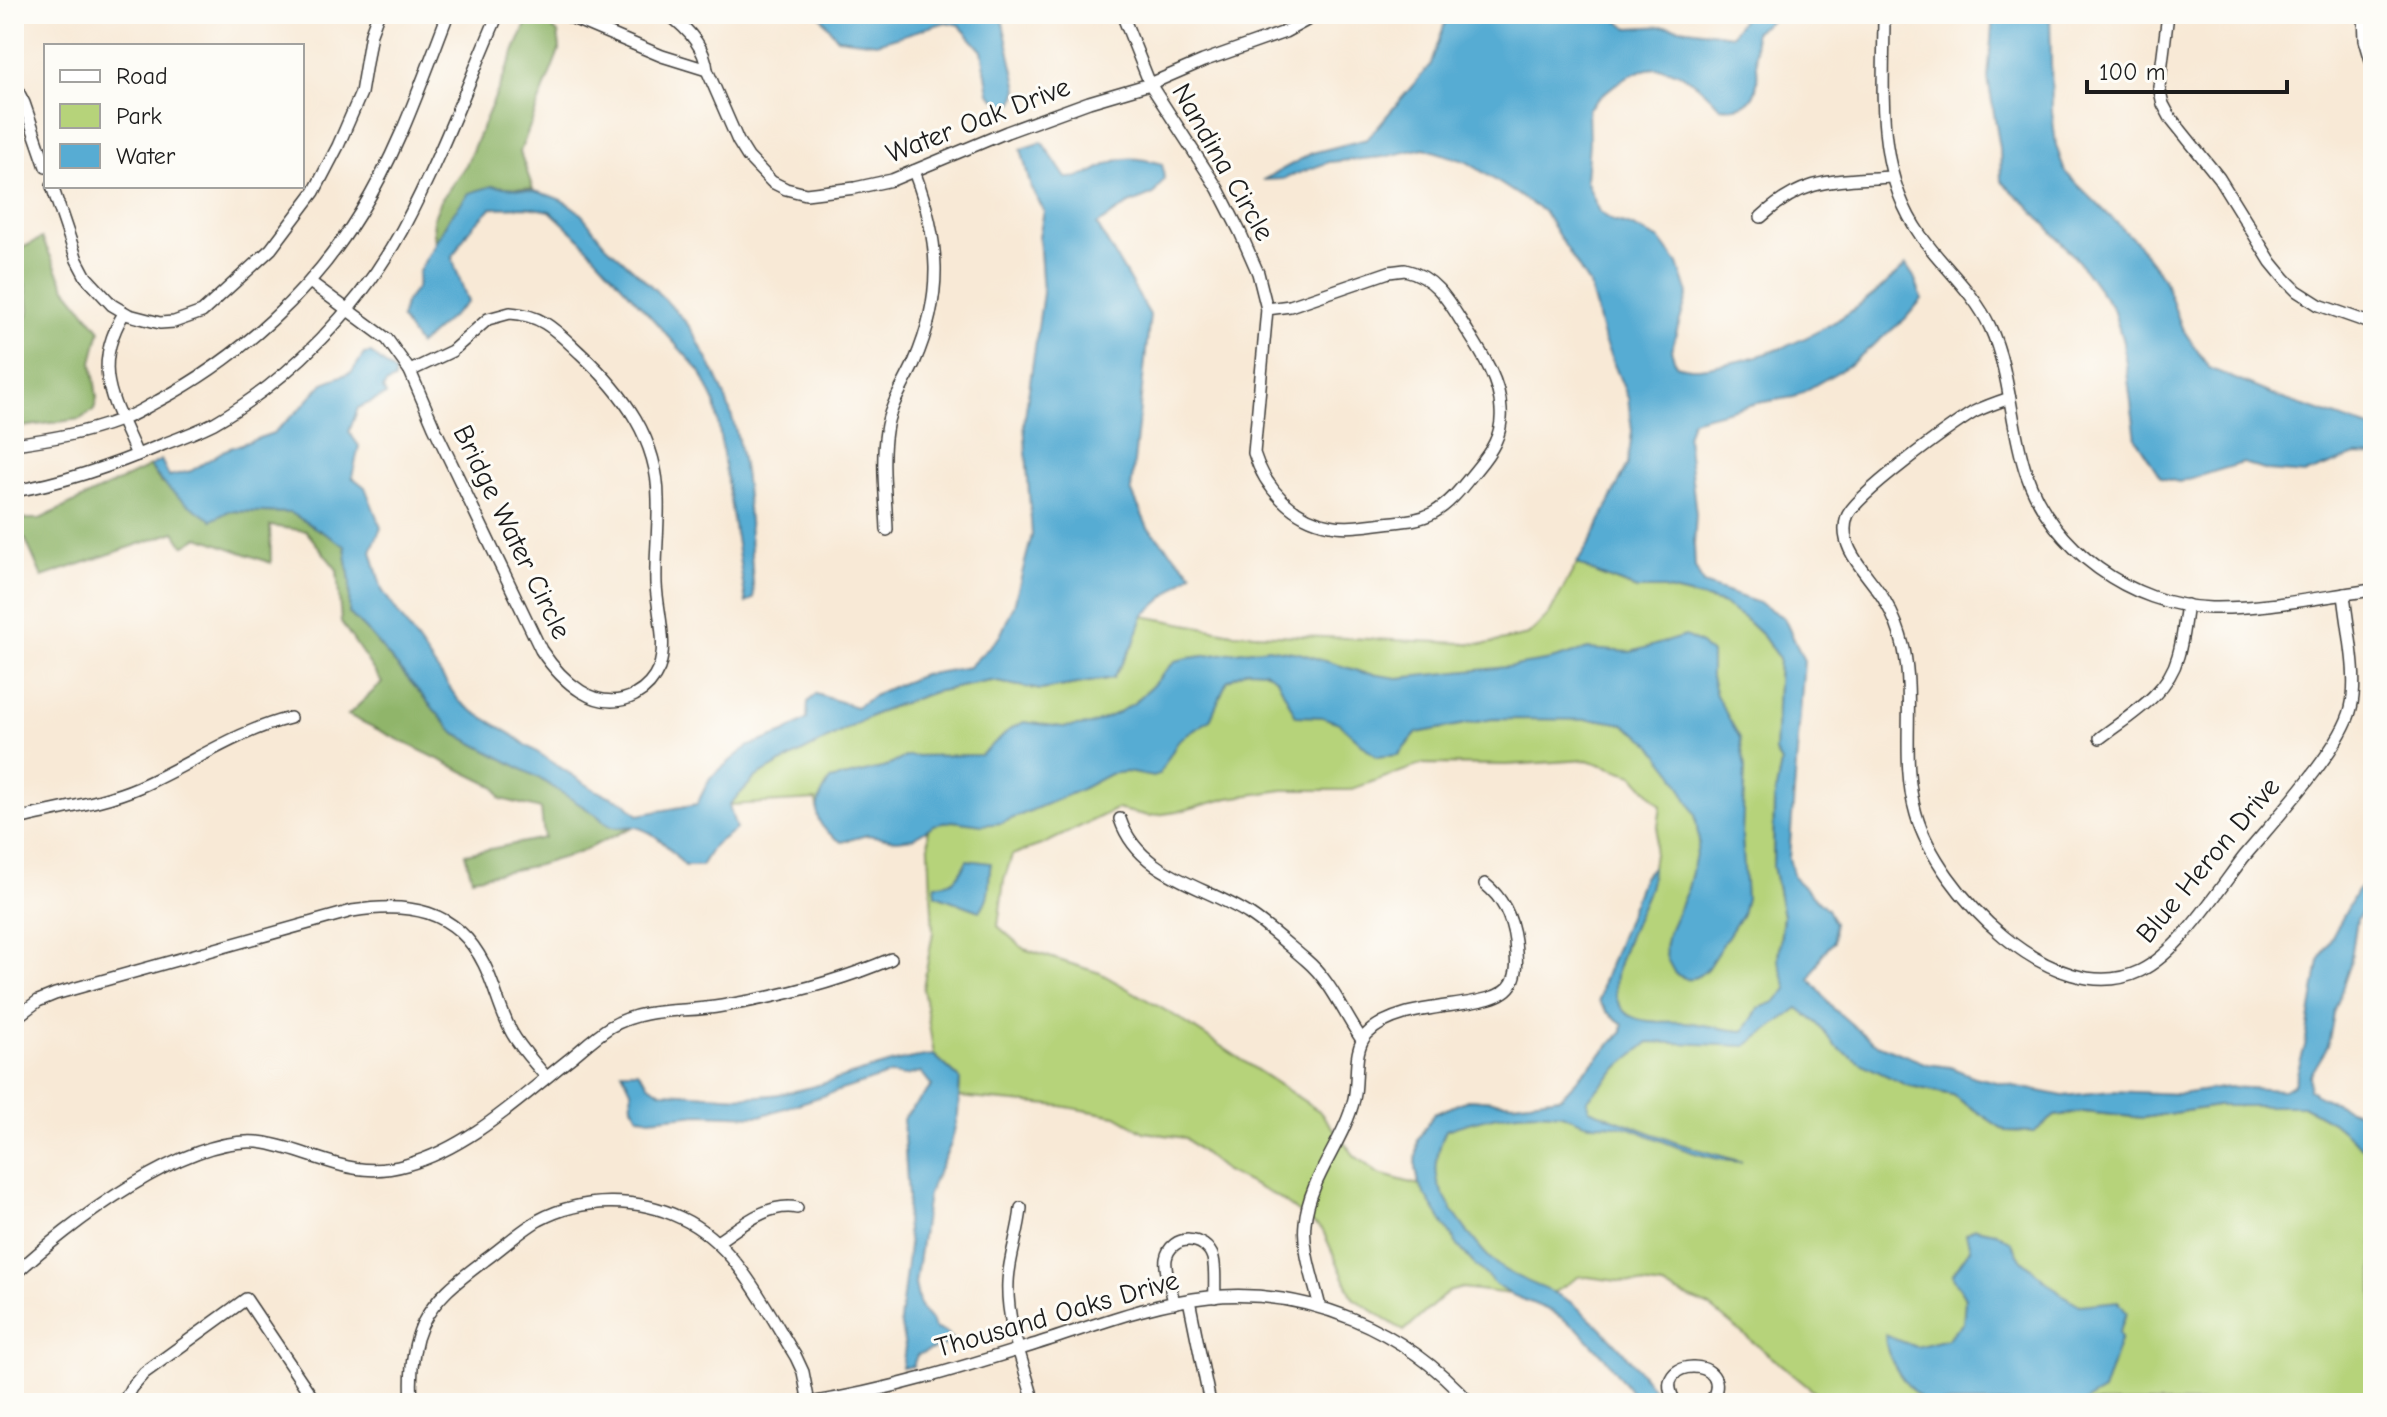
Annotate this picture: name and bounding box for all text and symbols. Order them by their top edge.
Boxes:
legend [44,44,304,188]
scale bar [2087,44,2287,94]
text: 100 m [2099,58,2166,86]
text: Road [116,62,168,90]
street label: Water Oak Drive [882,70,1074,170]
street label: Nandina Circle [1165,78,1281,246]
text: Park [116,102,162,130]
text: Water [116,142,176,170]
street label: Bridge Water Circle [446,420,578,644]
street label: Blue Heron Drive [2130,771,2286,949]
street label: Thousand Oaks Drive [932,1264,1182,1364]

